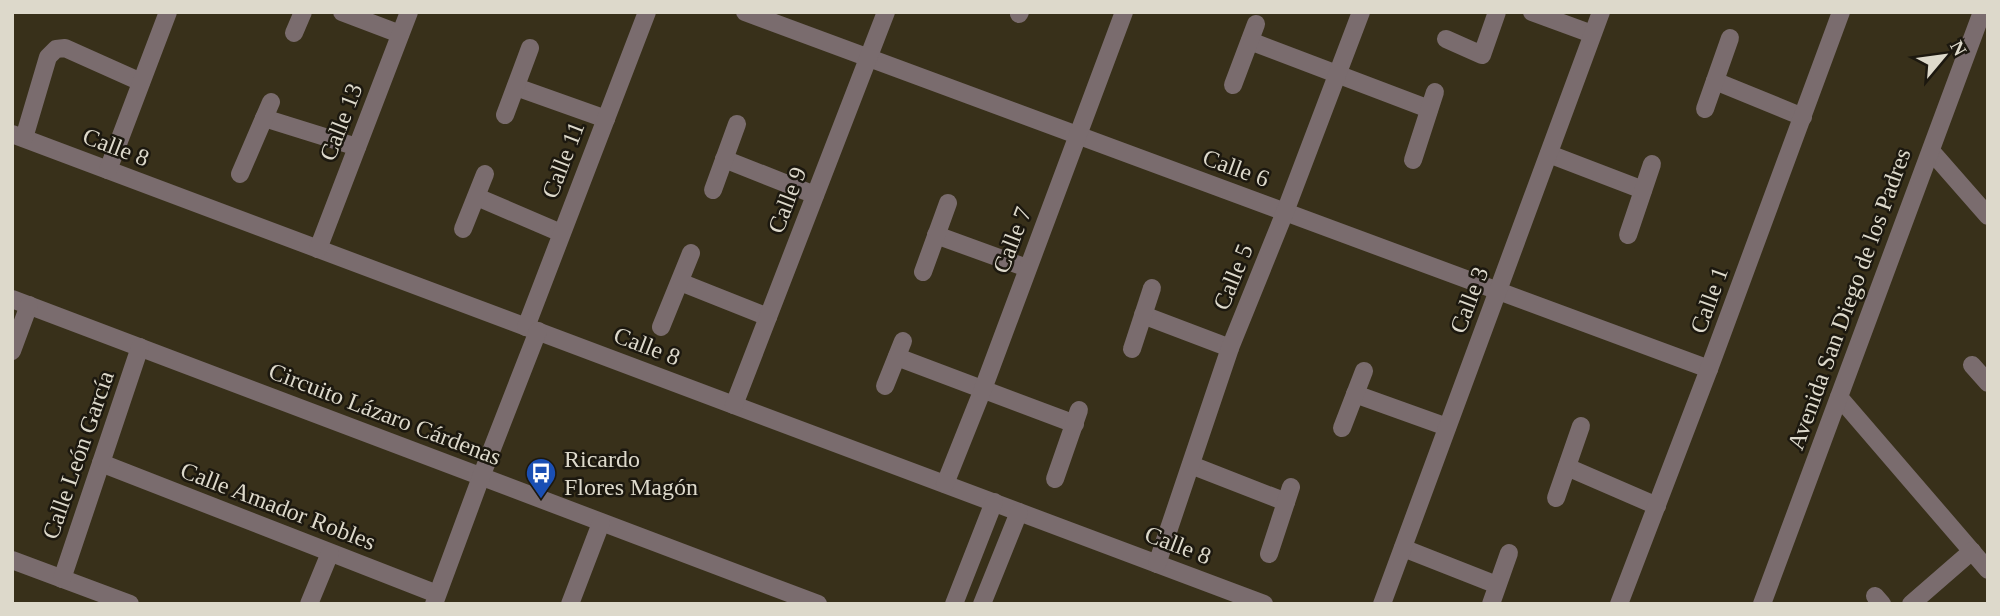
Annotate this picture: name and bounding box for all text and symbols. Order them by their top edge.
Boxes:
north arrow [1909,21,1979,91]
text: N [1946,37,1971,59]
street label: Calle 13 [314,80,368,164]
street label: Calle 11 [537,118,589,202]
street label: Calle 8 [79,123,153,171]
street label: Calle 6 [1199,144,1273,192]
street label: Avenida San Diego de los Padres [1782,145,1916,453]
street label: Calle 9 [763,163,811,237]
street label: Calle 7 [988,203,1036,277]
street label: Calle 5 [1208,240,1258,314]
street label: Calle 3 [1445,263,1493,337]
street label: Calle 1 [1685,263,1733,337]
street label: Calle 8 [610,322,684,370]
street label: Circuito Lázaro Cárdenas [265,358,505,470]
street label: Calle León García [37,367,119,542]
place label: Ricardo Flores Magón [564,446,698,500]
bus stop icon: Ricardo Flores Magón [524,456,558,500]
street label: Calle Amador Robles [177,457,379,555]
street label: Calle 8 [1141,521,1215,569]

